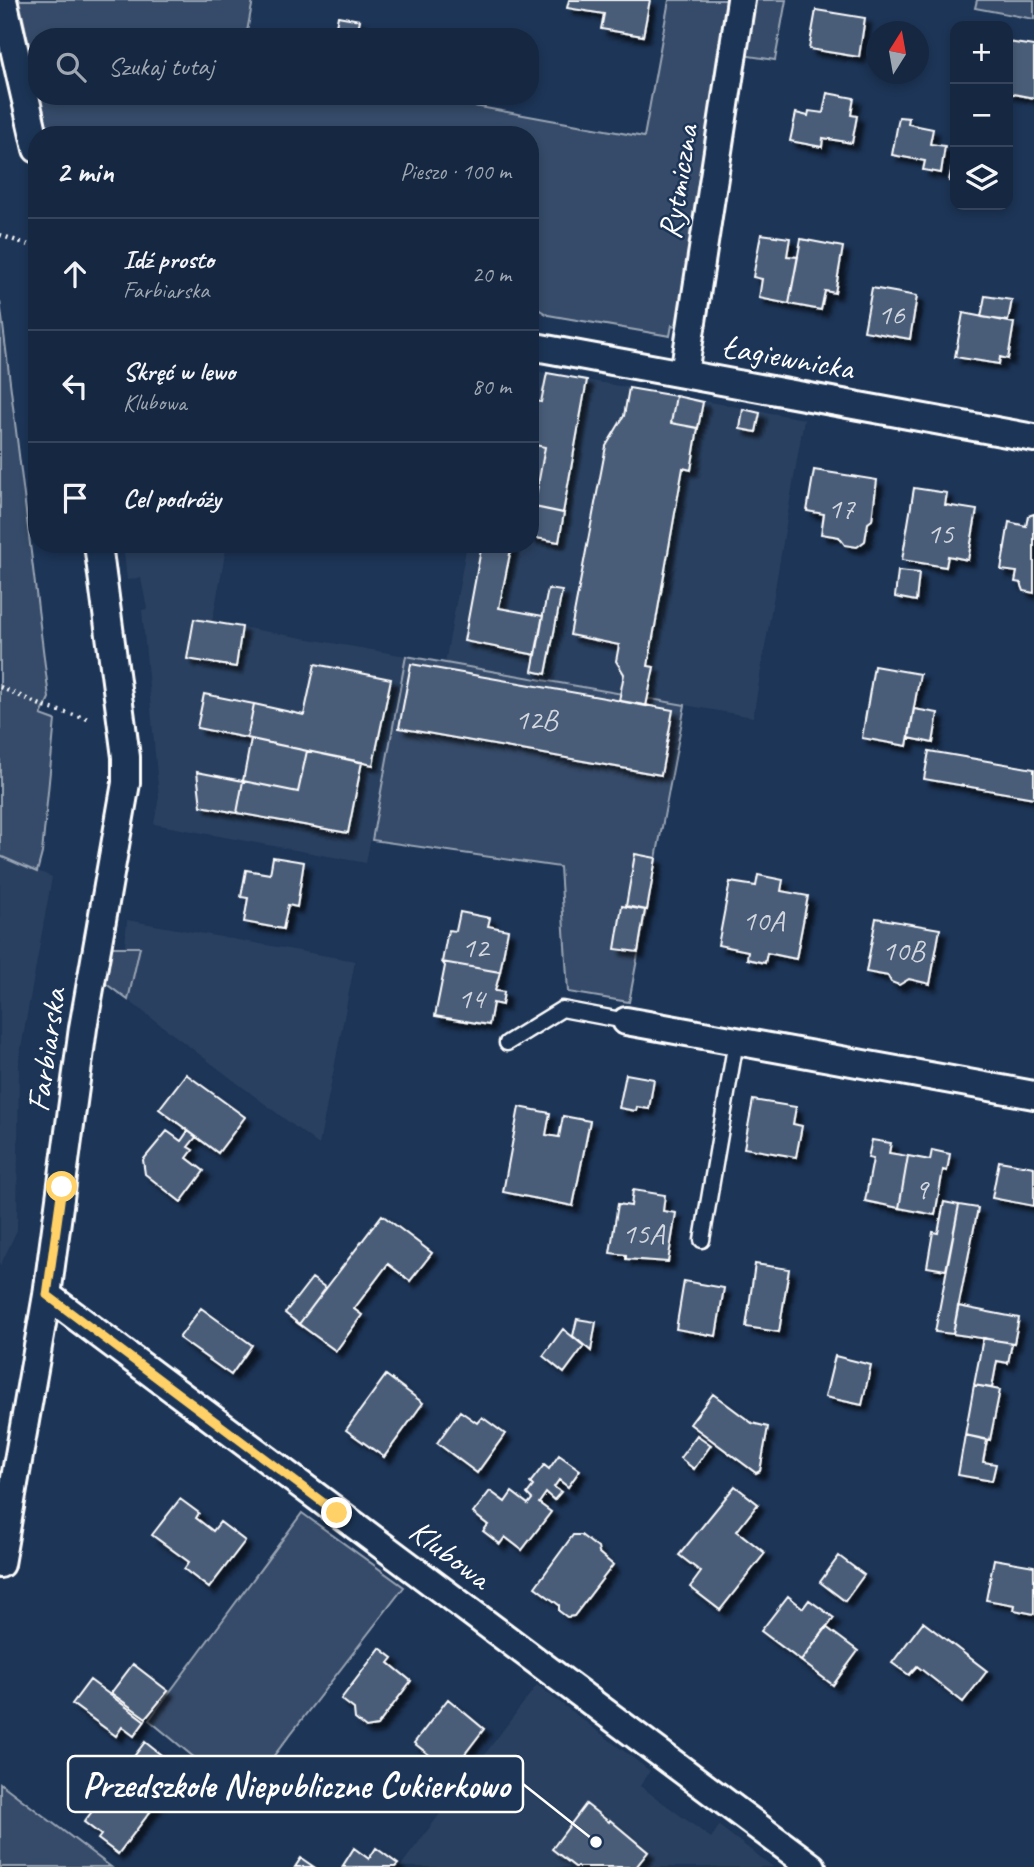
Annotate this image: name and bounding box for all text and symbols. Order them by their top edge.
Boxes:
north arrow [866,21,929,84]
map controls [950,21,1013,210]
button: + [950,21,1013,84]
search box [28,28,539,105]
icon: search [52,48,90,86]
text: Szukaj tutaj [108,50,214,83]
button: − [950,84,1013,147]
street label: Rytmiczna [648,120,708,242]
button: layers [950,147,1013,210]
text: 2 min [56,153,113,191]
text: Pieszo · 100 m [400,157,511,186]
text: Idź prosto [123,243,214,276]
icon: ahead [56,255,94,293]
text: 20 m [472,260,511,289]
text: Farbiarska [123,276,209,305]
house number: 16 [878,295,906,333]
street label: Łagiewnicka [719,325,858,389]
text: Skręć w lewo [123,355,235,388]
icon: left [56,367,94,405]
text: 80 m [472,372,511,401]
text: Klubowa [123,388,187,417]
icon: arrive [56,479,94,517]
text: Cel podróży [123,482,221,515]
house number: 17 [828,489,856,527]
house number: 15 [927,514,955,552]
house number: 12B [515,700,560,738]
house number: 10A [742,901,786,939]
house number: 12 [462,928,491,966]
house number: 10B [882,931,927,969]
house number: 14 [458,979,487,1017]
street label: Farbiarska [17,983,76,1114]
house number: 9 [914,1170,930,1208]
route start [46,1171,77,1202]
house number: 15A [622,1214,666,1252]
route end [321,1497,352,1528]
street label: Klubowa [401,1510,501,1600]
callout: Przedszkole Niepubliczne Cukierkowo [68,1756,523,1812]
text: Przedszkole Niepubliczne Cukierkowo [82,1763,512,1808]

